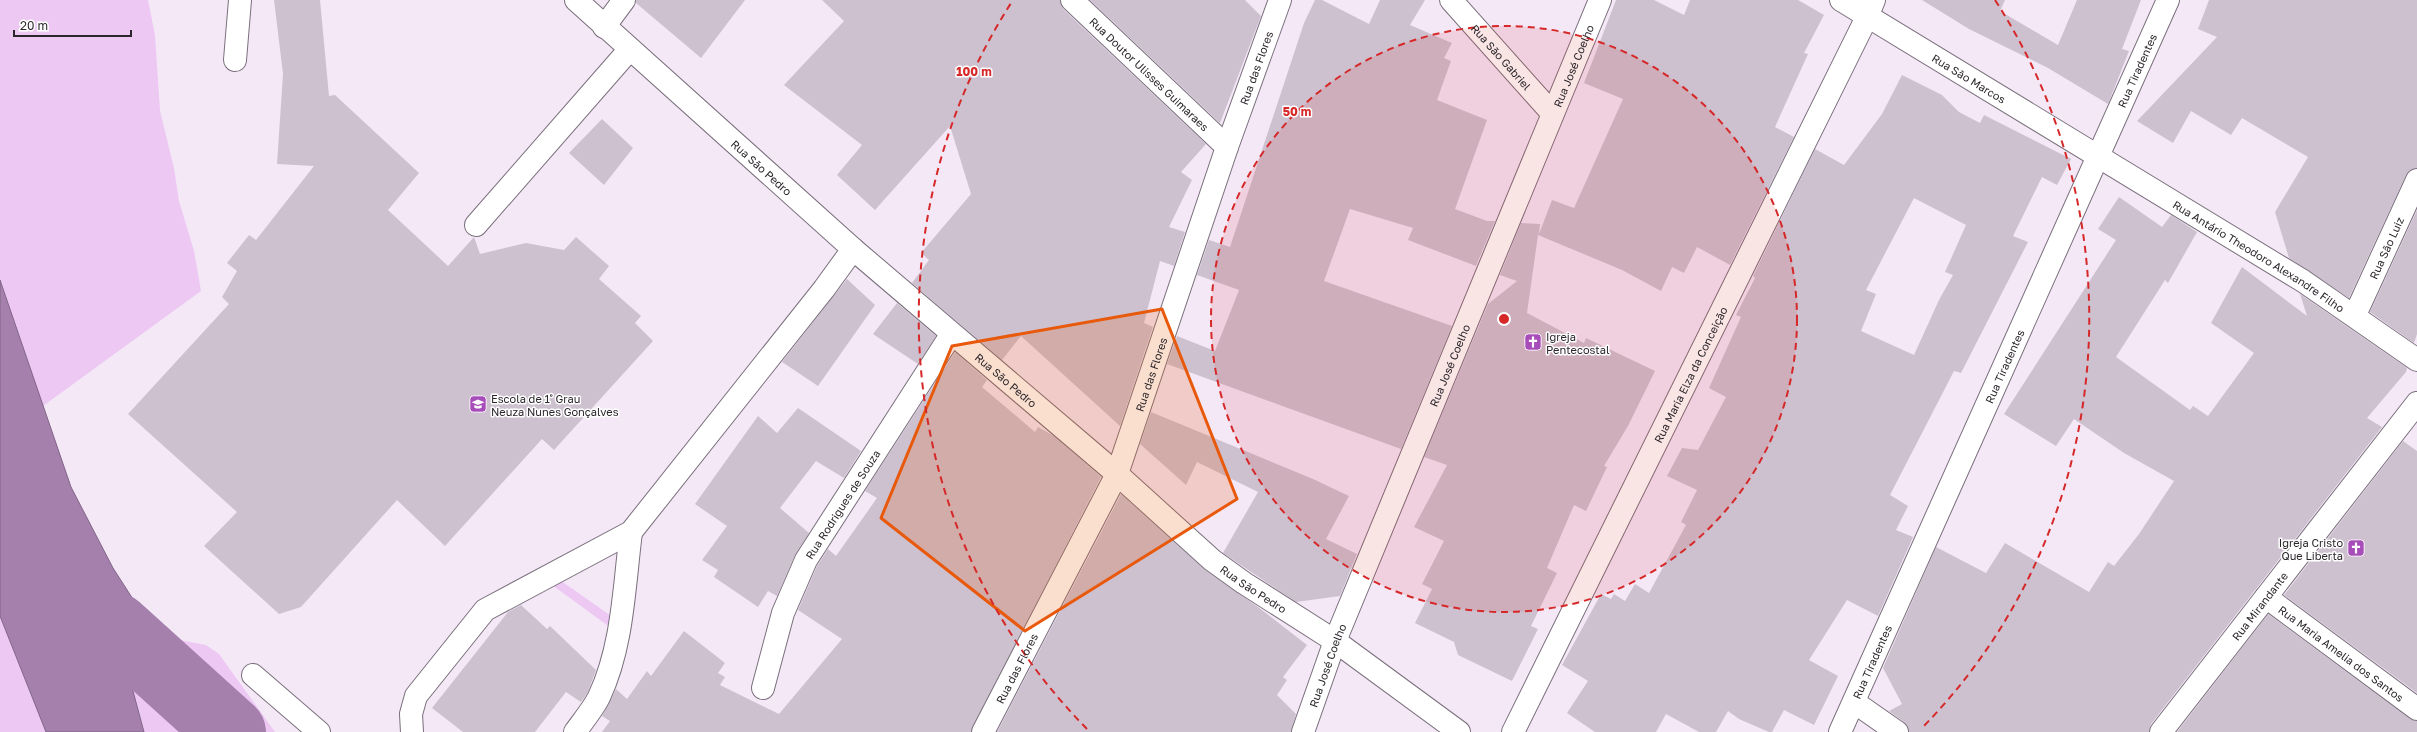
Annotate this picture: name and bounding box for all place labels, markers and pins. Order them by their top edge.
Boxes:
centre of rings [1497,312,1511,326]
place label: Igreja Pentecostal [1546,330,1610,356]
church icon: Igreja Pentecostal [1523,332,1543,352]
place label: Escola de 1˚ Grau Neuza Nunes Gonçalves [491,392,619,418]
school or university icon: Escola de 1˚ Grau Neuza Nunes Gonçalves [468,394,488,414]
place label: Igreja Cristo Que Liberta [2279,536,2343,562]
church icon: Igreja Cristo Que Liberta [2346,538,2366,558]

